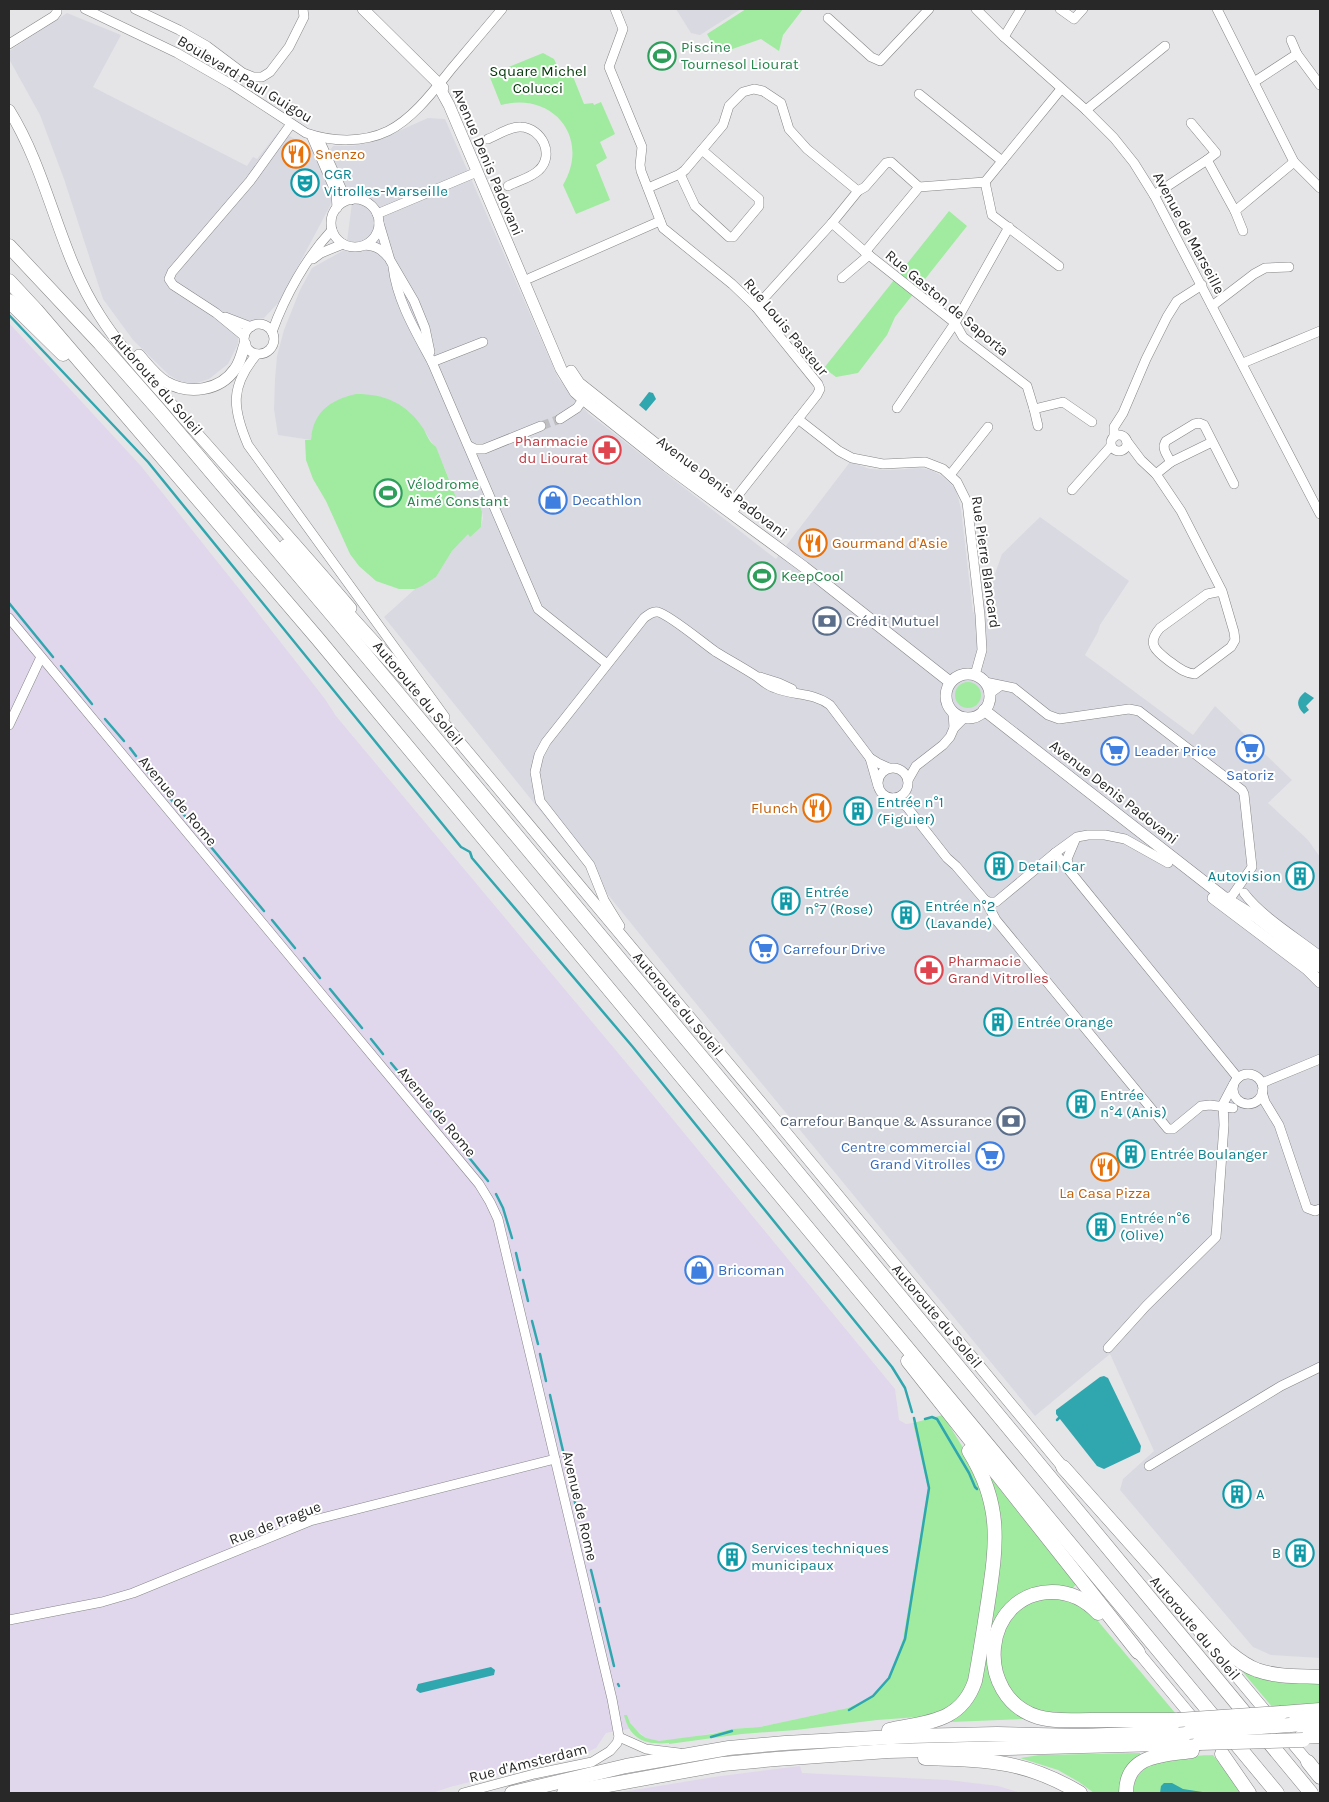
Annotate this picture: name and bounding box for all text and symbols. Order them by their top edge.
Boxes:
street label: Boulevard Paul Guigou [174,31,316,127]
place label: Piscine Tournesol Liourat [681,38,799,73]
sports icon: Piscine Tournesol Liourat [647,41,677,71]
park label: Square Michel Colucci [489,62,587,97]
street label: Avenue Denis Padovani [449,86,527,238]
restaurant icon: Snenzo [281,139,311,169]
place label: Snenzo [315,145,365,163]
place label: CGR Vitrolles-Marseille [324,165,448,200]
theatre icon: CGR Vitrolles-Marseille [290,168,320,198]
street label: Avenue de Marseille [1149,169,1229,297]
street label: Rue Gaston de Saporta [882,246,1012,360]
street label: Rue Louis Pasteur [740,274,832,380]
street label: Autoroute du Soleil [107,329,207,439]
place label: Pharmacie du Liourat [515,432,588,467]
street label: Avenue Denis Padovani [653,432,791,542]
pharmacy icon: Pharmacie du Liourat [592,435,622,465]
place label: Vélodrome Aimé Constant [407,475,509,510]
sports icon: Vélodrome Aimé Constant [373,478,403,508]
shop icon: Decathlon [538,485,568,515]
place label: Decathlon [572,491,642,509]
street label: Rue Pierre Blancard [968,495,1004,629]
restaurant icon: Gourmand d'Asie [798,528,828,558]
place label: Gourmand d'Asie [832,534,948,552]
sports icon: KeepCool [747,561,777,591]
place label: KeepCool [781,567,844,585]
bank icon: Crédit Mutuel [812,606,842,636]
place label: Crédit Mutuel [846,612,939,630]
street label: Autoroute du Soleil [369,637,467,749]
supermarket icon: Satoriz [1235,734,1265,764]
street label: Avenue Denis Padovani [1046,736,1182,848]
supermarket icon: Leader Price [1100,736,1130,766]
place label: Leader Price [1134,742,1216,760]
street label: Avenue de Rome [135,752,221,850]
place label: Satoriz [1226,766,1274,784]
restaurant icon: Flunch [802,793,832,823]
place label: Entrée n°1 (Figuier) [877,793,944,828]
building icon: Entrée n°1 (Figuier) [843,796,873,826]
place label: Flunch [751,799,798,817]
building icon: Detail Car [984,851,1014,881]
place label: Detail Car [1018,857,1085,875]
building icon: Autovision [1285,861,1315,891]
place label: Autovision [1208,867,1281,885]
place label: Entrée n°7 (Rose) [805,883,873,918]
building icon: Entrée n°7 (Rose) [771,886,801,916]
place label: Entrée n°2 (Lavande) [925,897,995,932]
building icon: Entrée n°2 (Lavande) [891,900,921,930]
supermarket icon: Carrefour Drive [749,934,779,964]
place label: Carrefour Drive [783,940,885,958]
street label: Autoroute du Soleil [629,948,727,1060]
place label: Pharmacie Grand Vitrolles [948,952,1049,987]
pharmacy icon: Pharmacie Grand Vitrolles [914,955,944,985]
building icon: Entrée Orange [983,1007,1013,1037]
place label: Entrée Orange [1017,1013,1113,1031]
street label: Avenue de Rome [394,1063,480,1161]
place label: Entrée n°4 (Anis) [1100,1086,1167,1121]
building icon: Entrée n°4 (Anis) [1066,1089,1096,1119]
bank icon: Carrefour Banque & Assurance [996,1106,1026,1136]
place label: Carrefour Banque & Assurance [780,1112,992,1130]
place label: Centre commercial Grand Vitrolles [841,1138,971,1173]
building icon: Entrée Boulanger [1116,1139,1146,1169]
supermarket icon: Centre commercial Grand Vitrolles [975,1141,1005,1171]
place label: Entrée Boulanger [1150,1145,1268,1163]
restaurant icon: La Casa Pizza [1090,1152,1120,1182]
place label: La Casa Pizza [1059,1184,1151,1202]
place label: Entrée n°6 (Olive) [1120,1209,1190,1244]
building icon: Entrée n°6 (Olive) [1086,1212,1116,1242]
shop icon: Bricoman [684,1255,714,1285]
street label: Autoroute du Soleil [888,1260,986,1372]
place label: Bricoman [718,1261,785,1279]
street label: Avenue de Rome [559,1449,601,1563]
building icon: A [1222,1479,1252,1509]
place label: A [1256,1485,1265,1503]
street label: Rue de Prague [227,1497,323,1549]
building icon: B [1285,1538,1315,1568]
place label: Services techniques municipaux [751,1539,889,1574]
building icon: Services techniques municipaux [717,1542,747,1572]
place label: B [1272,1544,1281,1562]
street label: Autoroute du Soleil [1146,1572,1244,1684]
street label: Rue d'Amsterdam [467,1740,589,1786]

